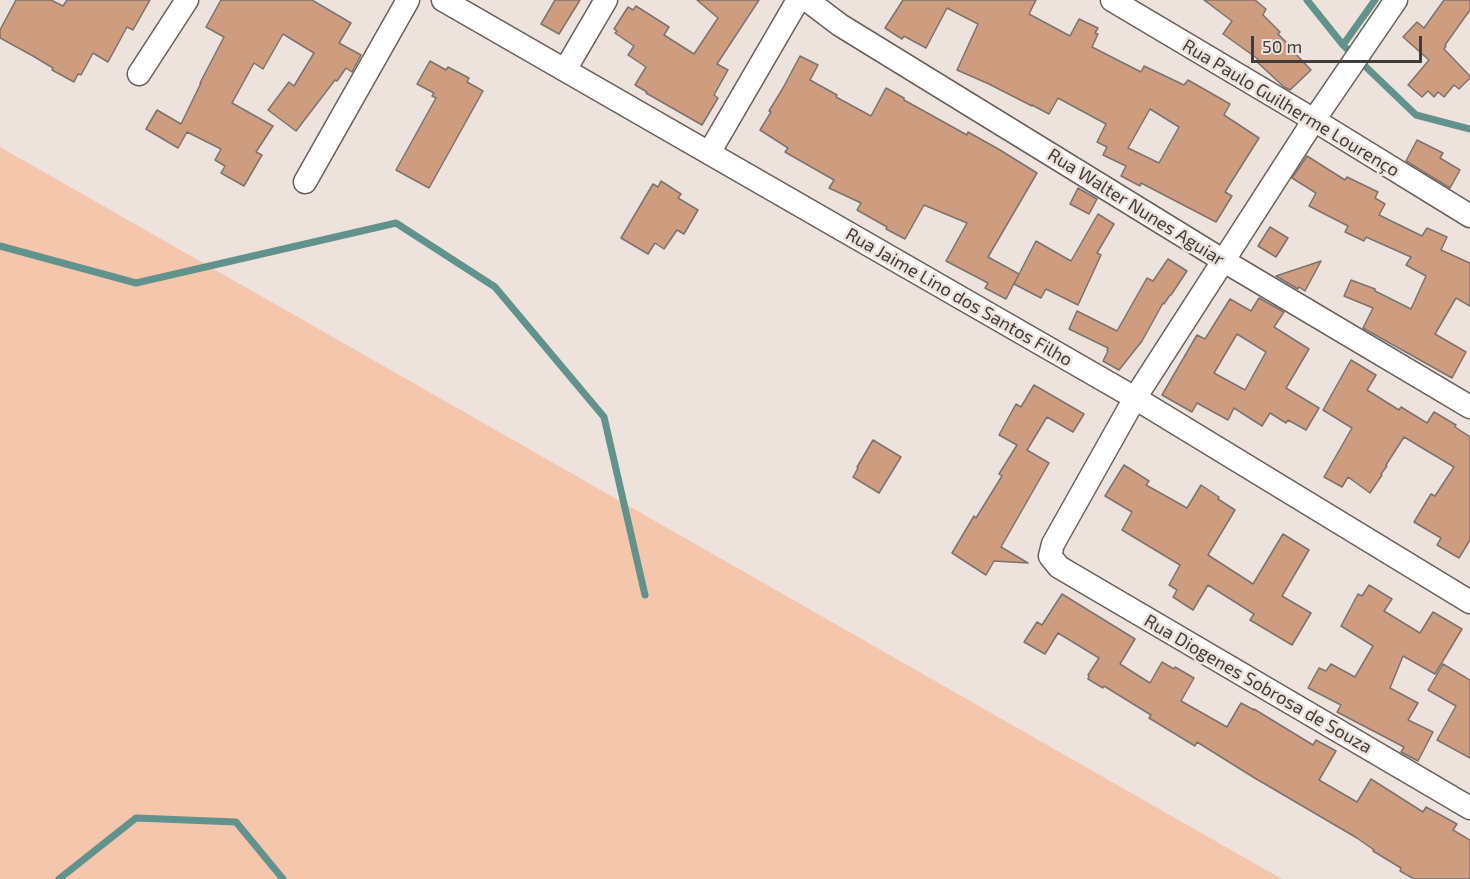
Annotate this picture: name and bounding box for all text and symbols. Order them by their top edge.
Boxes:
scale bar [1254,24,1425,62]
street label: Rua Paulo Guilherme Lourenço [1179,35,1403,181]
text: 50 m [1262,35,1302,57]
street label: Rua Walter Nunes Aguiar [1044,144,1228,270]
street label: Rua Jaime Lino dos Santos Filho [842,223,1076,371]
street label: Rua Diogenes Sobrosa de Souza [1140,610,1376,758]

